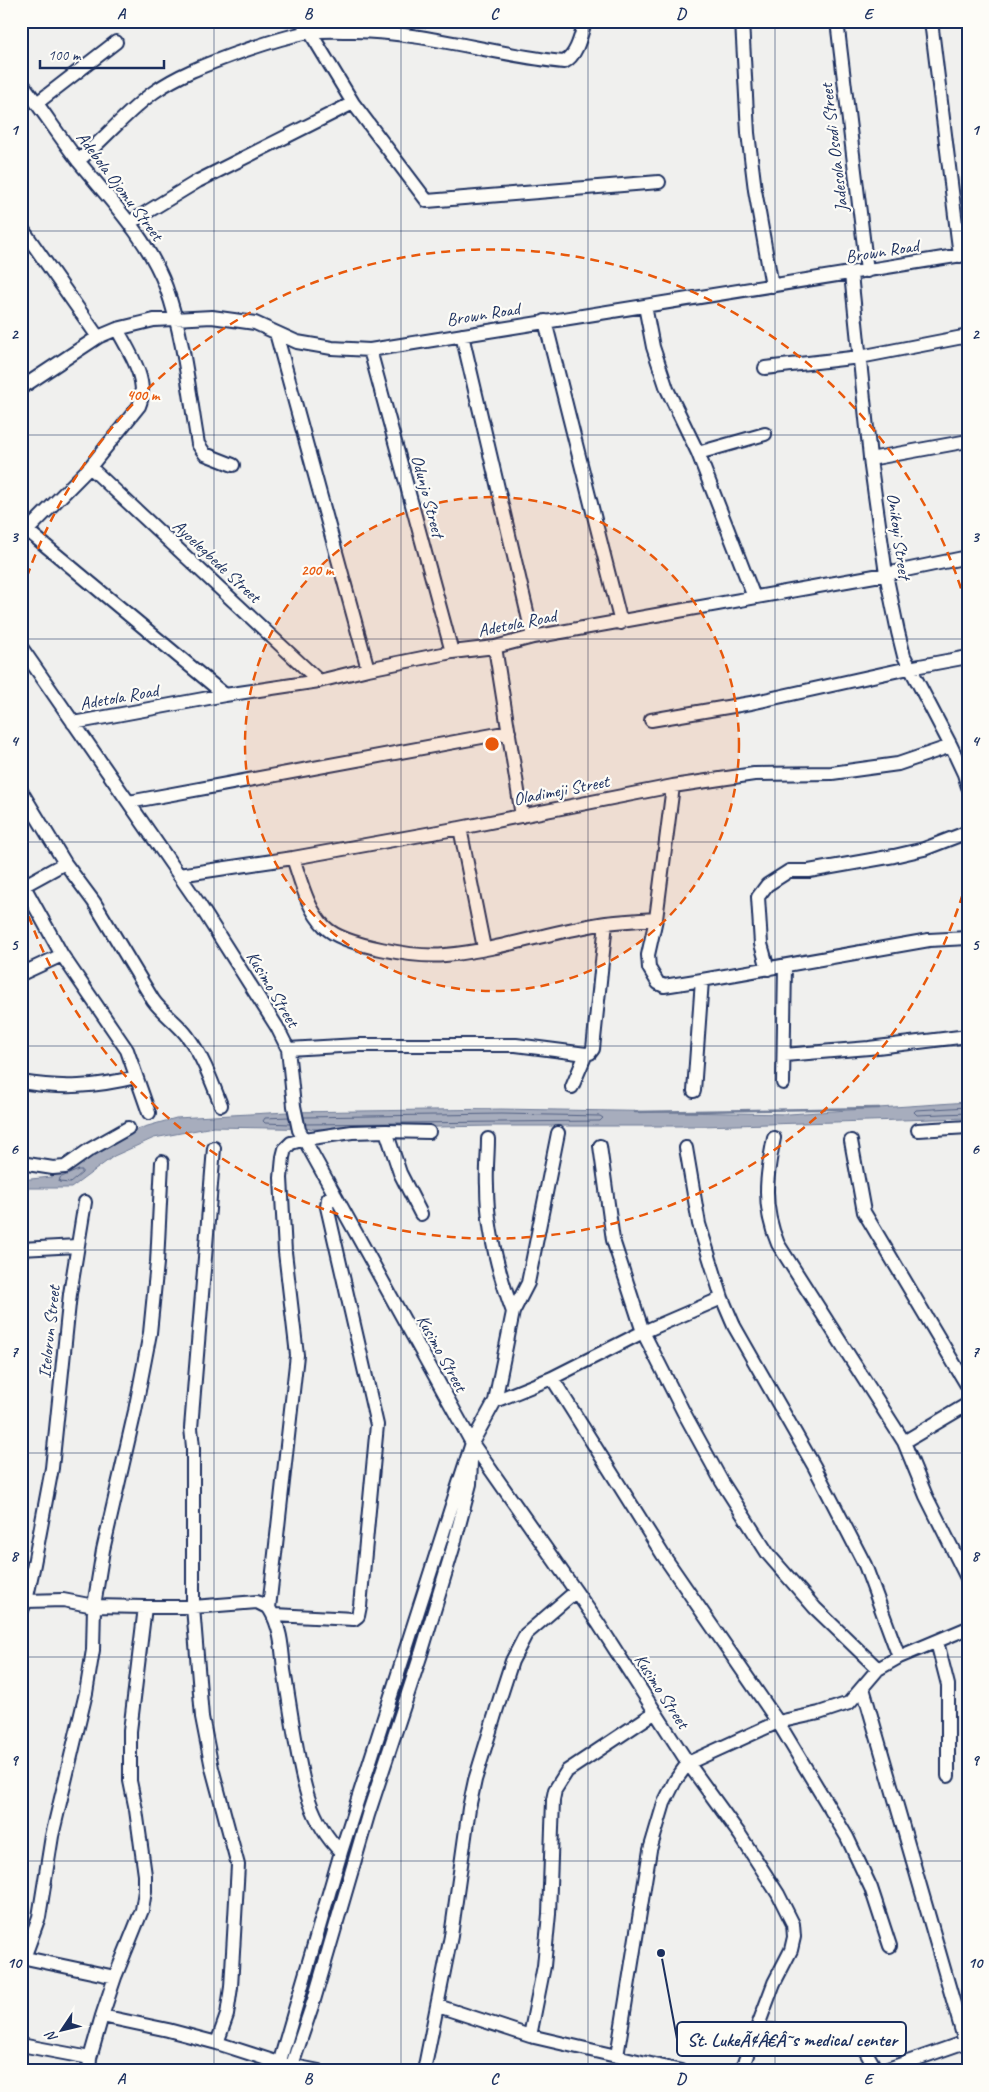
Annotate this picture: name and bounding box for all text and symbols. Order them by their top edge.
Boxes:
text: A [117,4,127,24]
text: B [304,4,314,24]
text: C [490,4,500,24]
text: D [676,4,687,24]
text: E [864,4,875,24]
scale bar [40,38,164,70]
text: 100 m [48,46,82,65]
street label: Jadesola Osodi Street [815,81,853,214]
text: 1 [10,120,19,140]
text: 1 [971,120,980,140]
street label: Adebola Ojomu Street [72,127,169,247]
street label: Brown Road [844,234,923,268]
street label: Brown Road [445,297,524,331]
text: 2 [10,324,19,344]
text: 2 [971,324,980,344]
text: 400 m [127,386,161,405]
street label: Odunjo Street [406,453,450,542]
street label: Onikoyi Street [882,492,916,583]
street label: Ayoelegbede Street [168,515,267,609]
text: 3 [10,527,19,547]
text: 3 [971,527,980,547]
text: 200 m [301,561,335,580]
street label: Adetola Road [476,604,561,641]
street label: Adetola Road [78,679,163,715]
text: 4 [10,731,19,751]
text: 4 [971,731,980,751]
centre of rings [483,735,501,753]
street label: Oladimeji Street [511,770,613,810]
text: 5 [11,935,20,955]
text: 5 [972,935,981,955]
street label: Kusimo Street [242,947,305,1033]
text: 6 [10,1139,19,1159]
text: 6 [971,1139,980,1159]
street label: Itelorun Street [33,1283,65,1379]
street label: Kusimo Street [412,1311,473,1397]
text: 7 [10,1342,19,1362]
text: 7 [971,1342,980,1362]
text: 8 [10,1546,19,1566]
text: 8 [971,1546,980,1566]
street label: Kusimo Street [630,1650,695,1734]
text: 9 [10,1750,19,1770]
text: 9 [971,1750,980,1770]
text: 10 [7,1953,23,1973]
text: 10 [968,1953,984,1973]
north arrow [38,2004,88,2054]
callout: St. LukeÃ¢Â€Â˜s medical center [677,2022,906,2056]
text: N [41,2027,61,2046]
text: St. LukeÃ¢Â€Â˜s medical center [687,2028,899,2052]
text: A [117,2069,127,2089]
text: B [304,2069,314,2089]
text: C [490,2069,500,2089]
text: D [676,2069,687,2089]
text: E [864,2069,875,2089]

